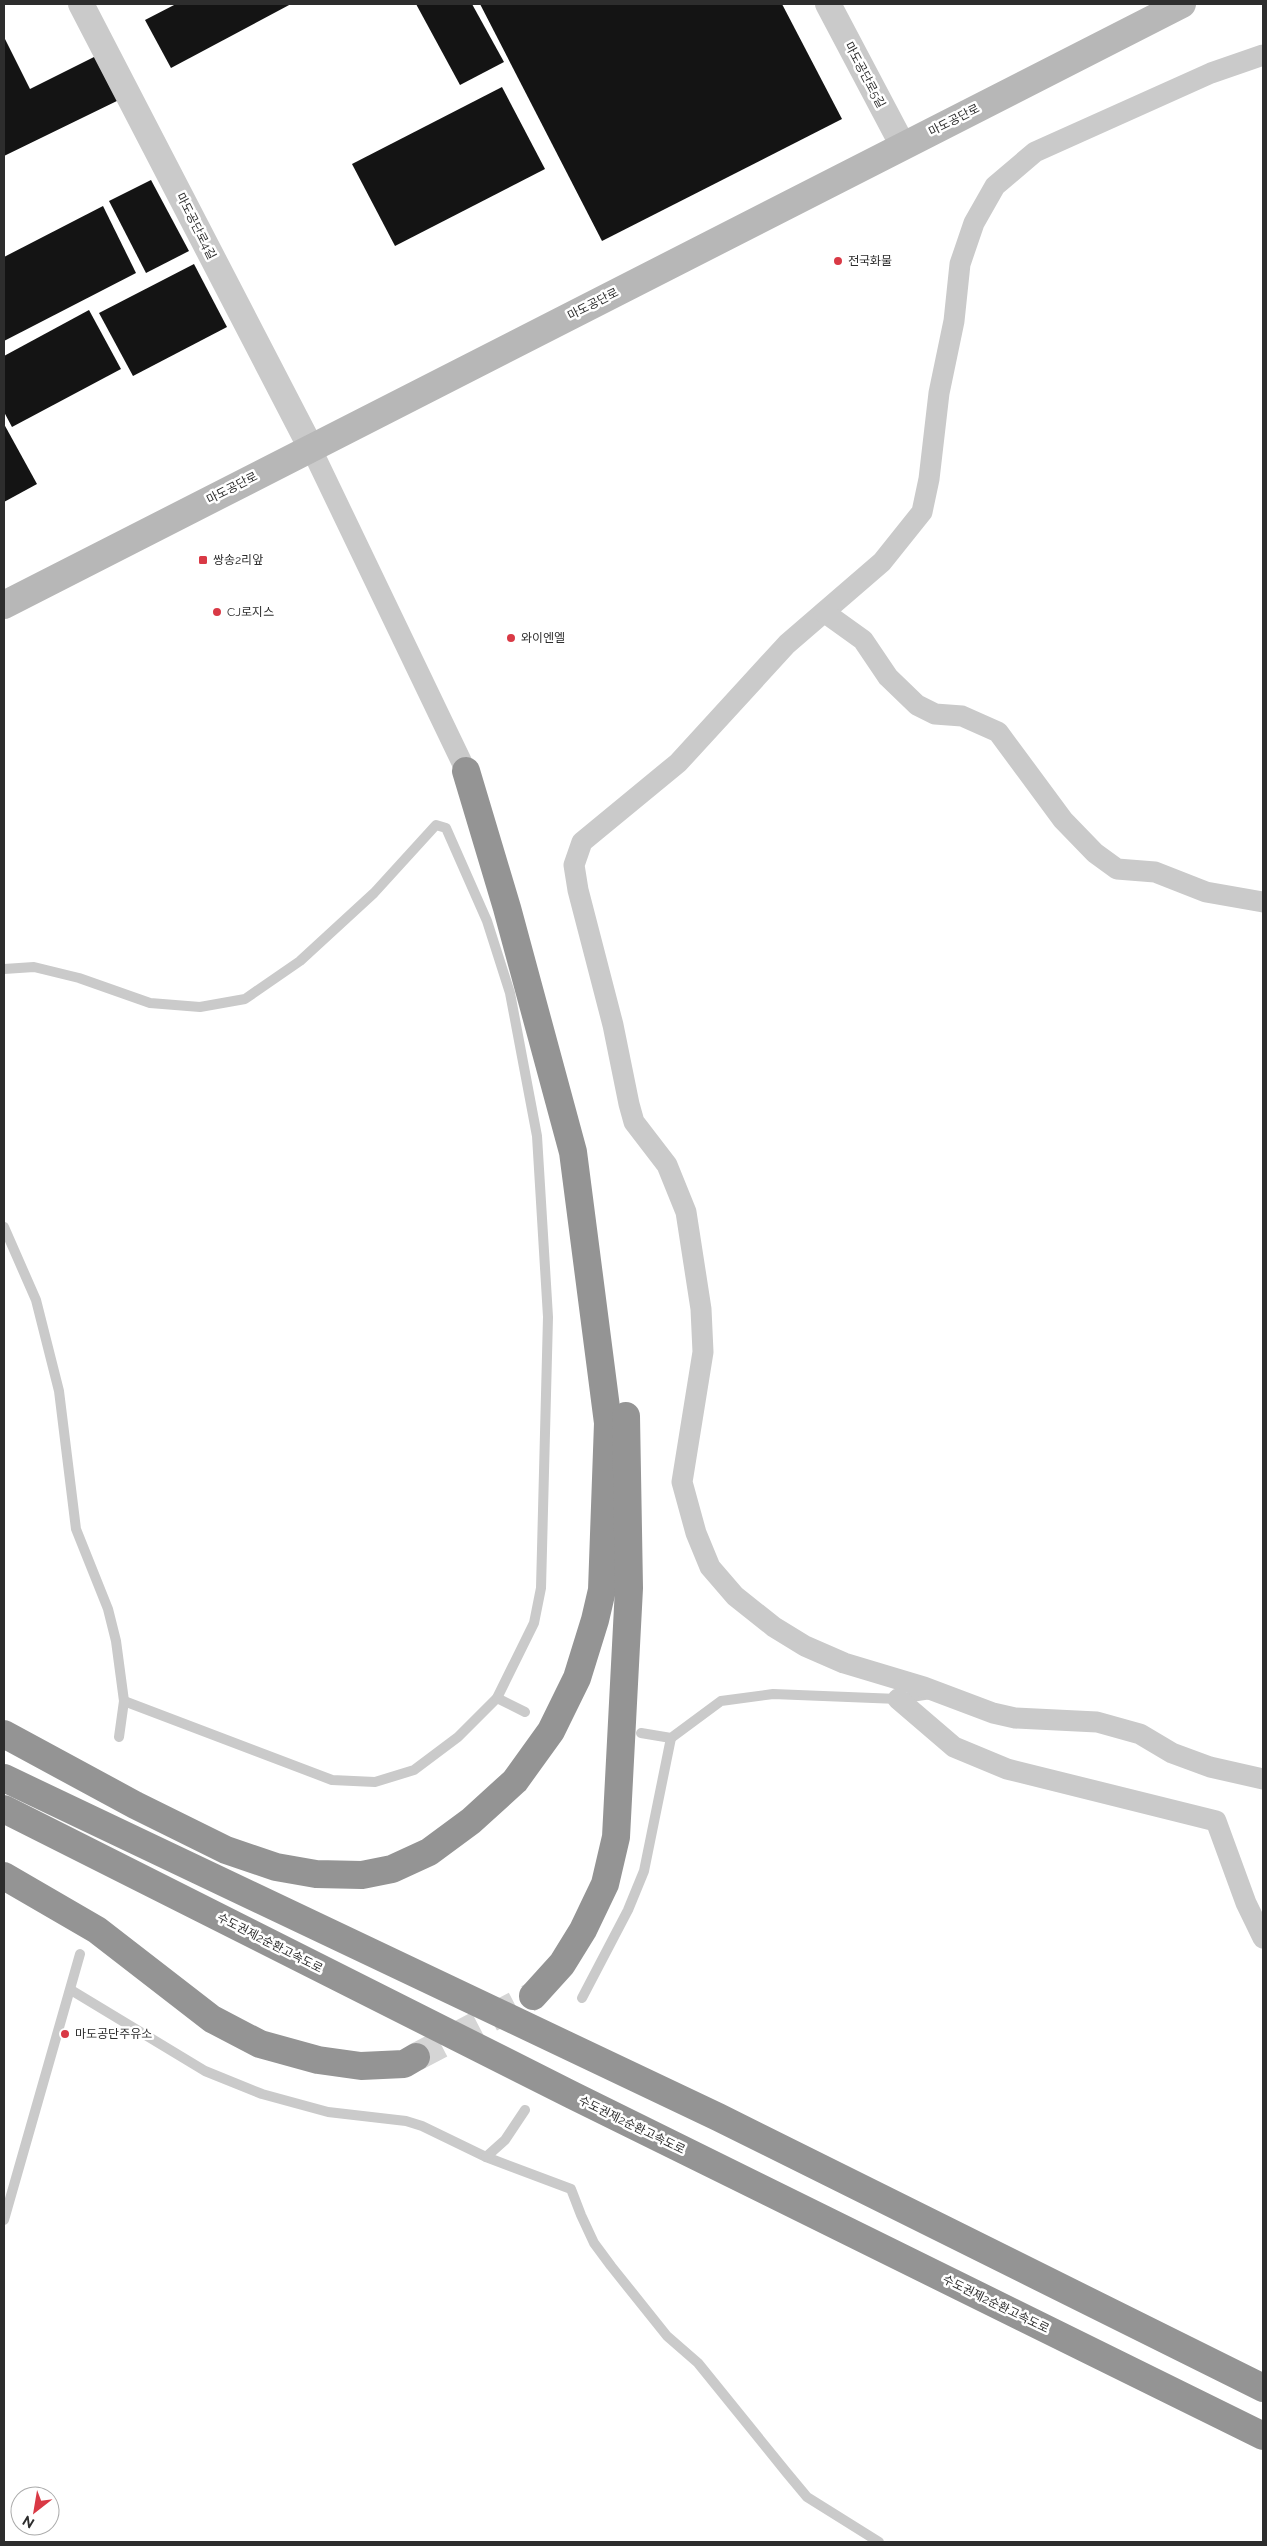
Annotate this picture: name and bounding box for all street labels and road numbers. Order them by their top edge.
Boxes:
street label: 마도공단로5길 [842,40,888,110]
street label: 마도공단로 [926,101,982,139]
street label: 마도공단로4길 [173,190,219,262]
street label: 마도공단로 [565,285,621,323]
street label: 마도공단로 [204,469,260,507]
street label: 수도권제2순환고속도로 [215,1910,325,1976]
street label: 수도권제2순환고속도로 [577,2093,687,2157]
street label: 수도권제2순환고속도로 [941,2272,1051,2336]

